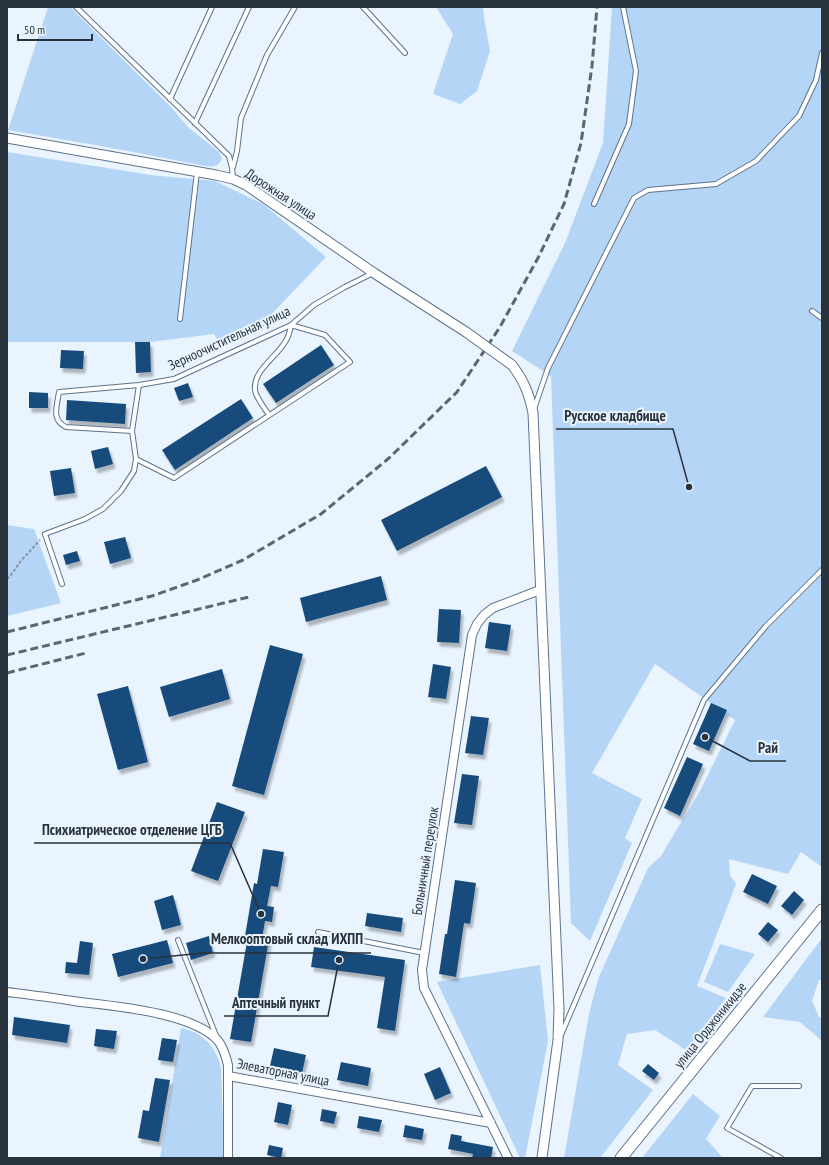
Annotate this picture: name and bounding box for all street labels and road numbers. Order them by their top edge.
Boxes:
street label: Дорожная улица [242,164,320,224]
street label: Зерноочистительная улица [165,302,293,374]
street label: Больничный переулок [408,805,443,916]
street label: улица Орджоникидзе [670,978,750,1072]
street label: Элеваторная улица [235,1054,331,1090]

